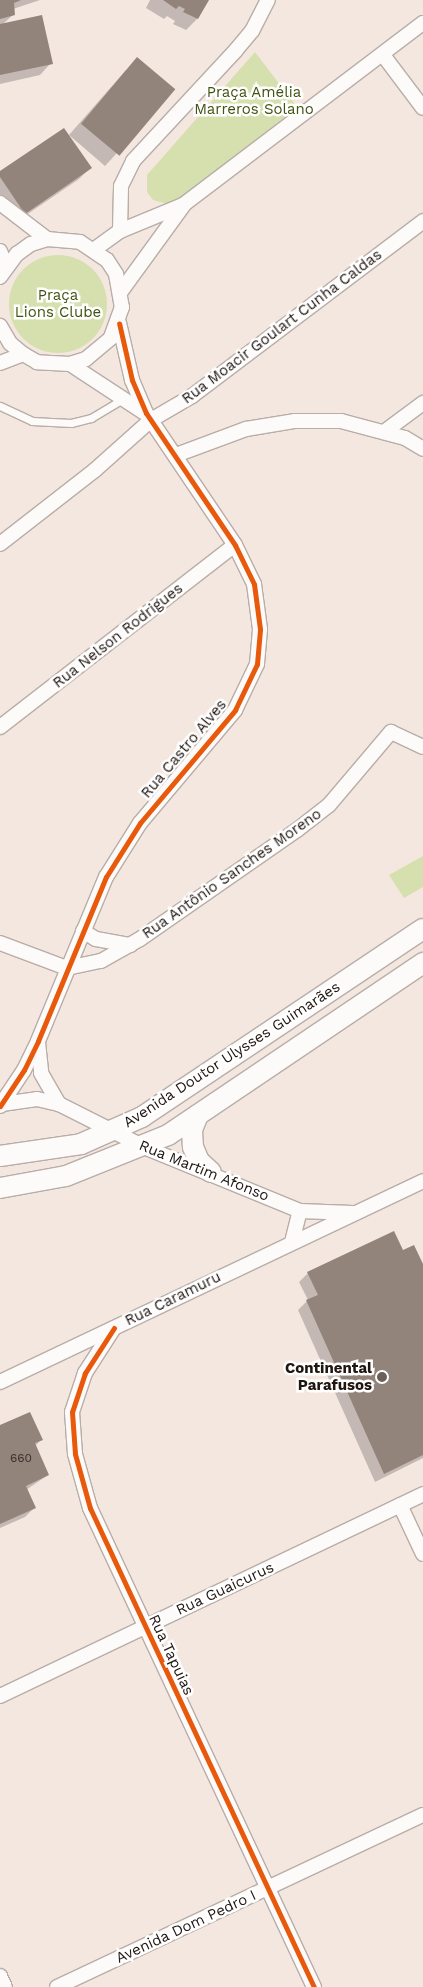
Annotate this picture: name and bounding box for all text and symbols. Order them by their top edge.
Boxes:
park label: Praça Amélia Marreros Solano [194,83,314,118]
street label: Rua Moacir Goulart Cunha Caldas [178,246,386,408]
park label: Praça Lions Clube [15,286,101,321]
street label: Rua Nelson Rodrigues [49,580,187,692]
street label: Rua Castro Alves [137,696,231,802]
street label: Rua Antônio Sanches Moreno [139,805,325,943]
street label: Avenida Doutor Ulysses Guimarães [120,978,344,1132]
street label: Rua Martim Afonso [136,1136,272,1206]
street label: Rua Caramuru [122,1268,224,1330]
place label: Continental Parafusos [285,1359,372,1394]
marker: Continental Parafusos [376,1371,388,1383]
house number: 660 [10,1452,32,1466]
street label: Rua Guaicurus [173,1558,277,1620]
street label: Rua Tapuias [144,1611,198,1699]
street label: Avenida Dom Pedro I [113,1887,259,1967]

